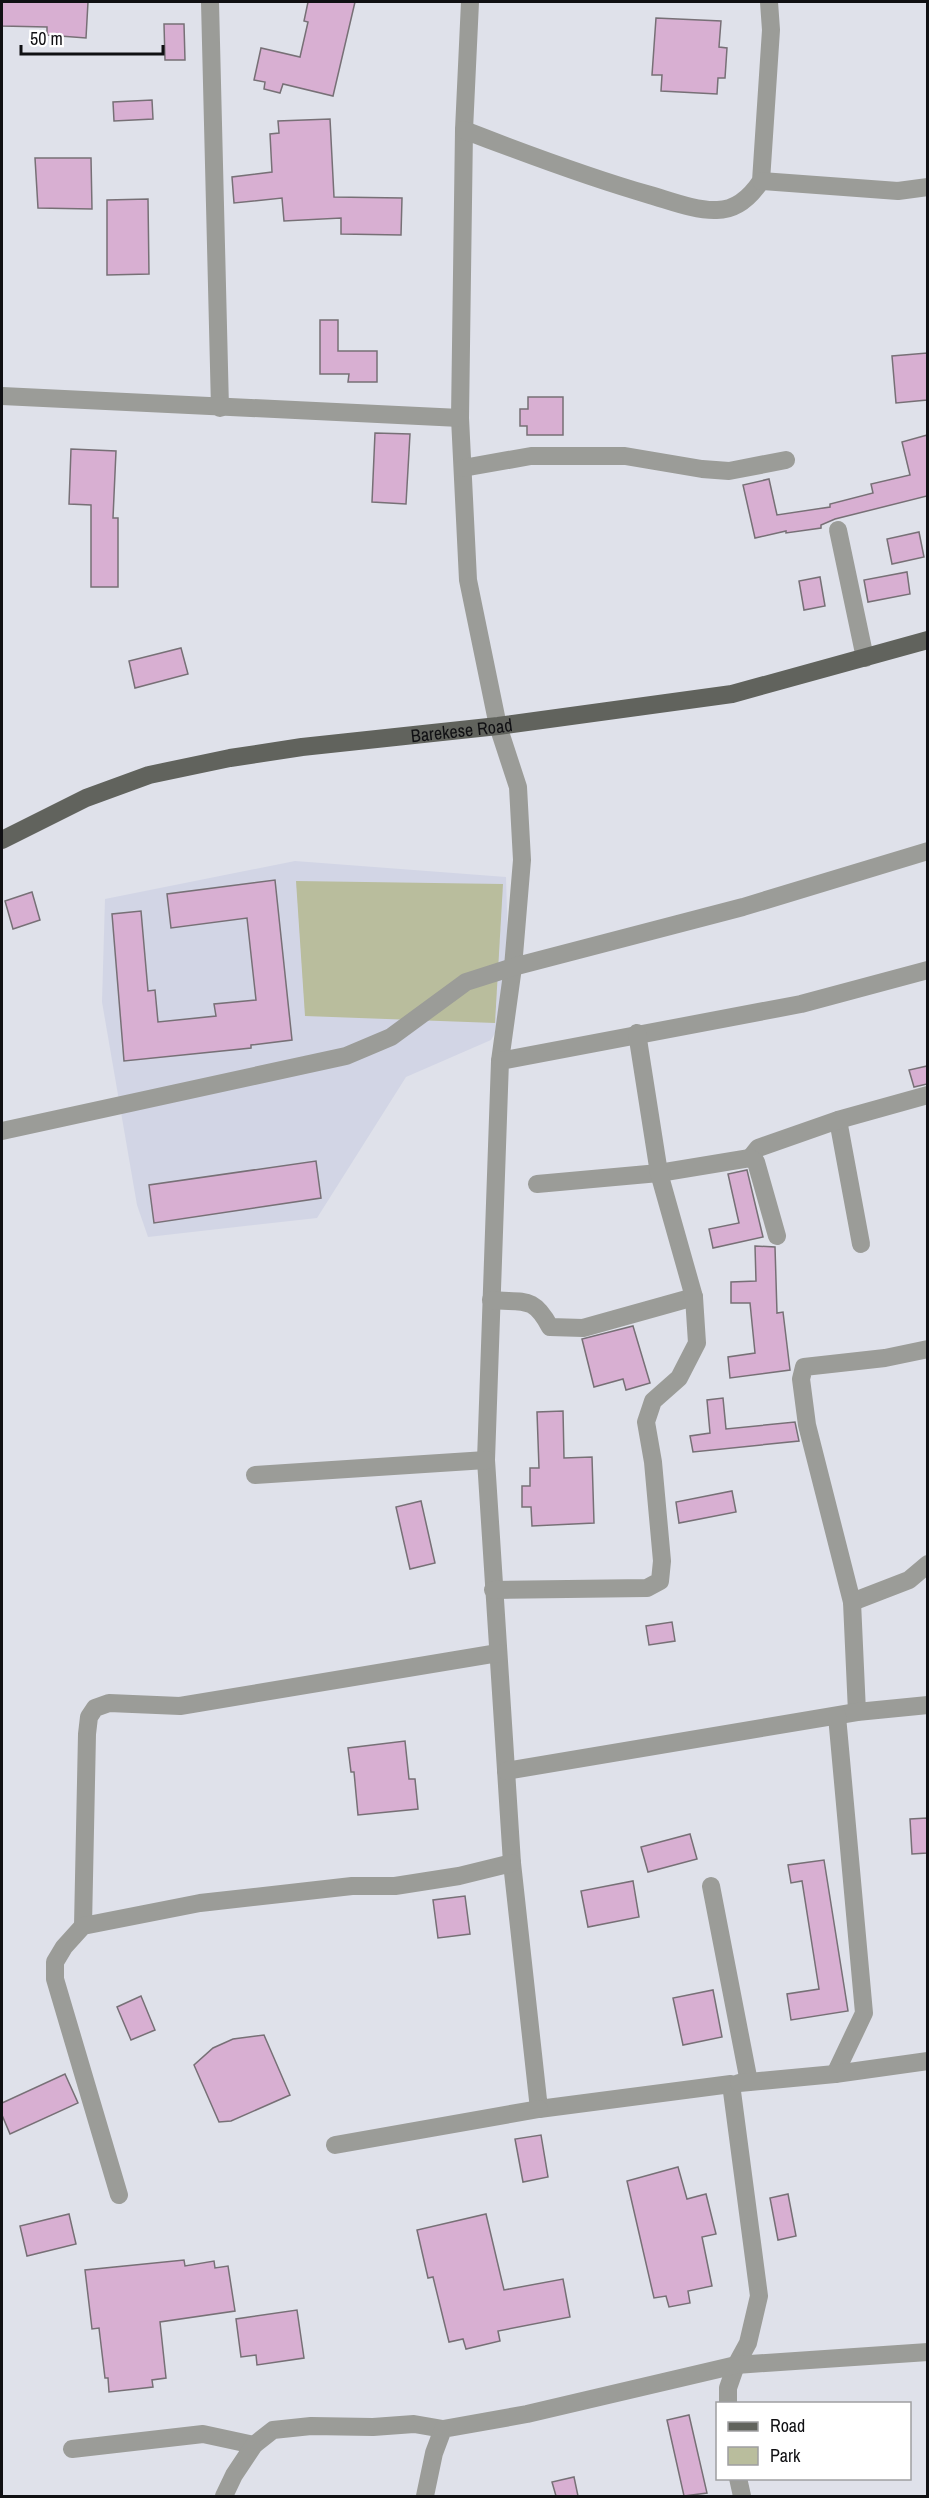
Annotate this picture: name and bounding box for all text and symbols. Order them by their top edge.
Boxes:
scale bar [21,18,164,56]
text: 50 m [30,26,63,51]
street label: Barekese Road [410,712,514,748]
legend [716,2402,911,2480]
text: Road [770,2413,805,2438]
text: Park [770,2443,801,2468]

